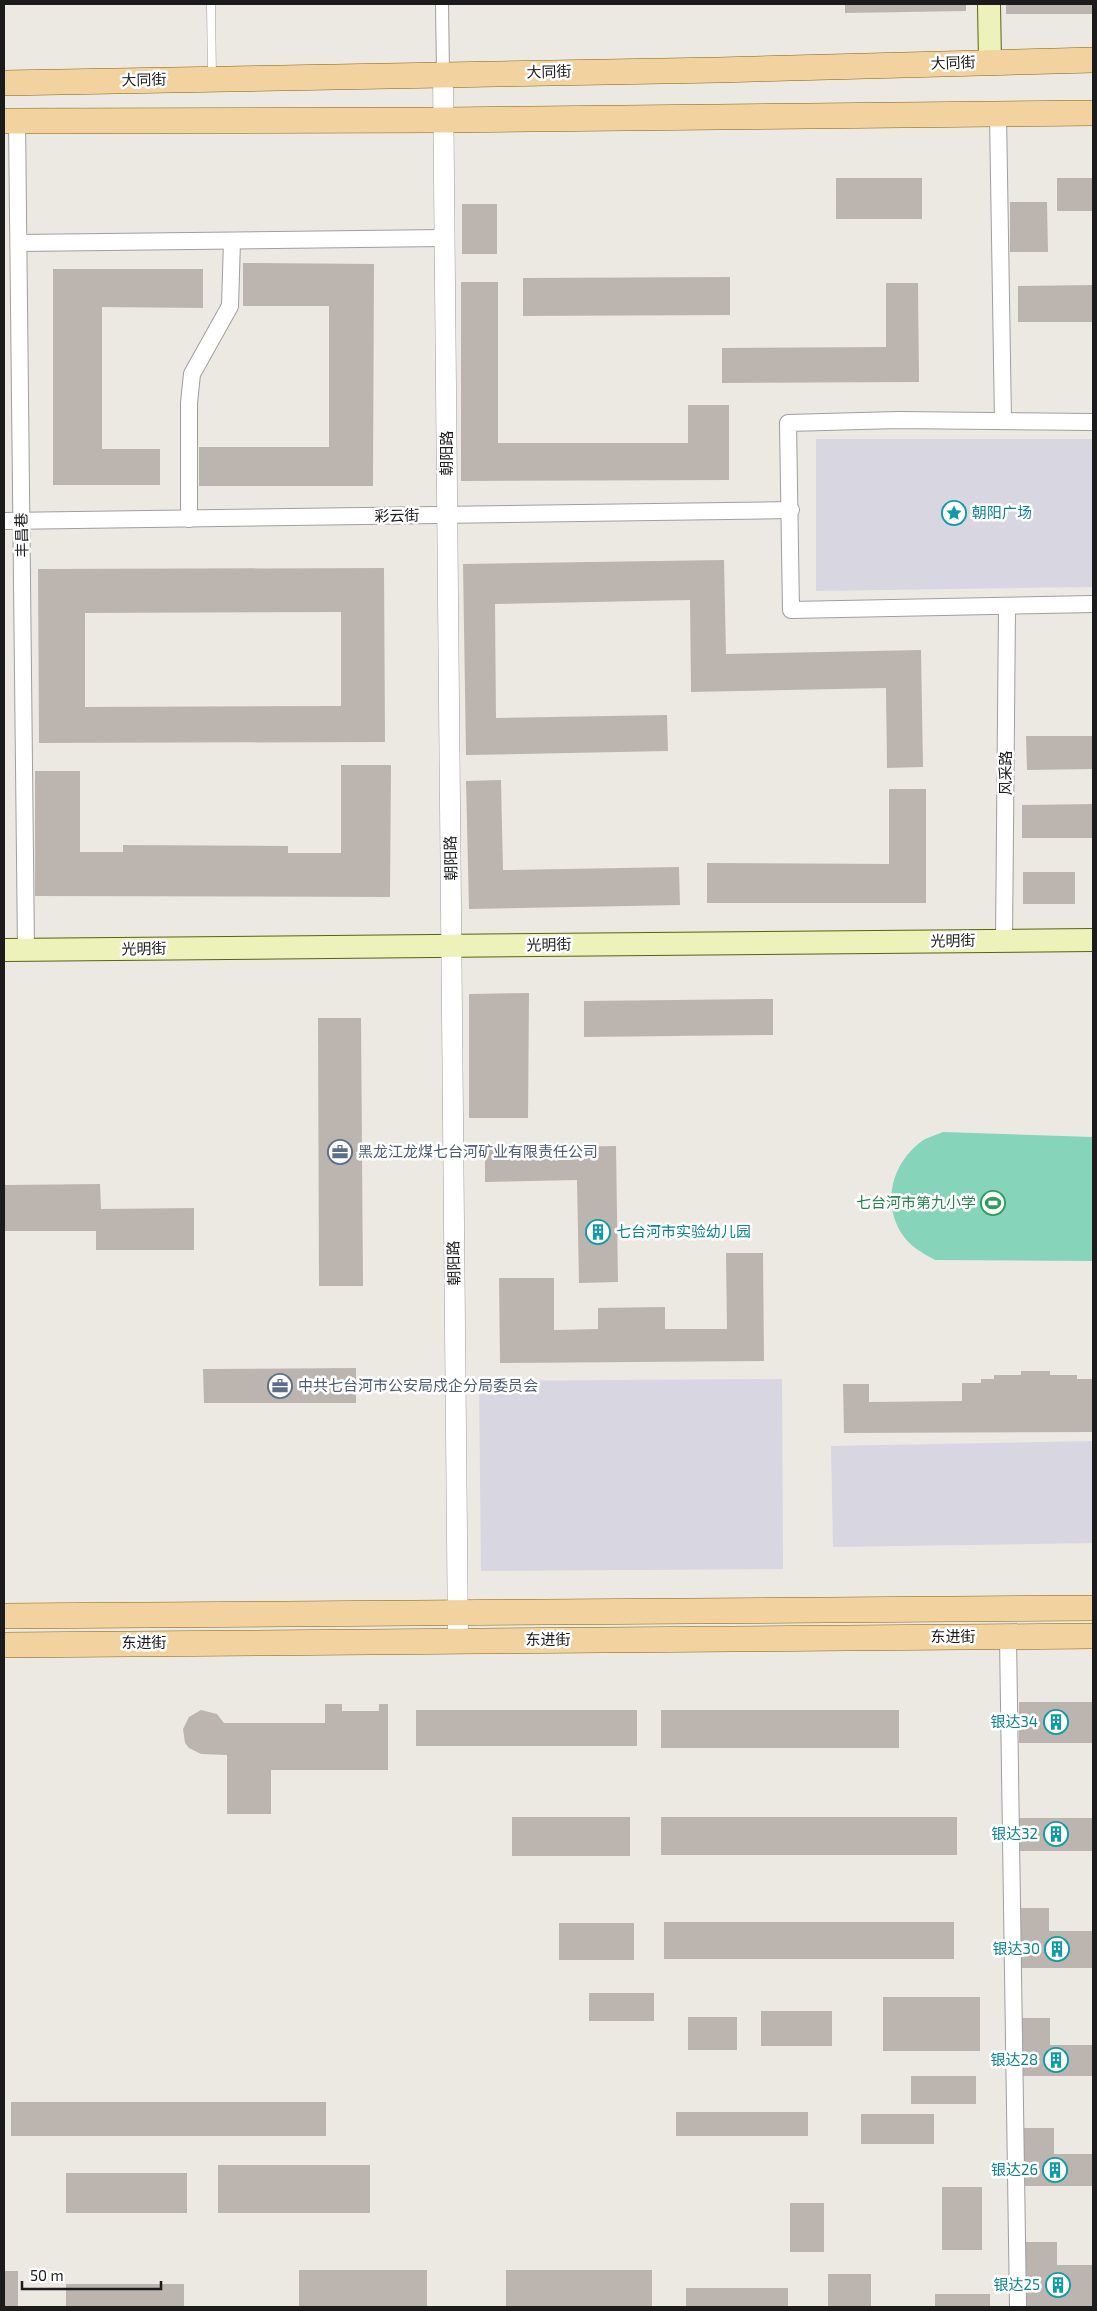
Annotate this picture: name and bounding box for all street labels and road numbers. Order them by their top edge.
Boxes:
street label: 大同街 [930,52,976,72]
street label: 大同街 [526,62,572,80]
street label: 大同街 [121,70,167,88]
street label: 朝阳路 [437,430,455,476]
street label: 彩云街 [374,506,420,524]
street label: 丰昌巷 [12,512,30,558]
street label: 风采路 [996,750,1014,796]
street label: 朝阳路 [441,835,459,881]
street label: 光明街 [930,931,976,949]
street label: 光明街 [526,935,572,953]
street label: 光明街 [121,939,167,957]
street label: 朝阳路 [444,1240,462,1286]
street label: 东进街 [930,1627,976,1645]
street label: 东进街 [525,1630,571,1648]
street label: 东进街 [121,1633,167,1651]

